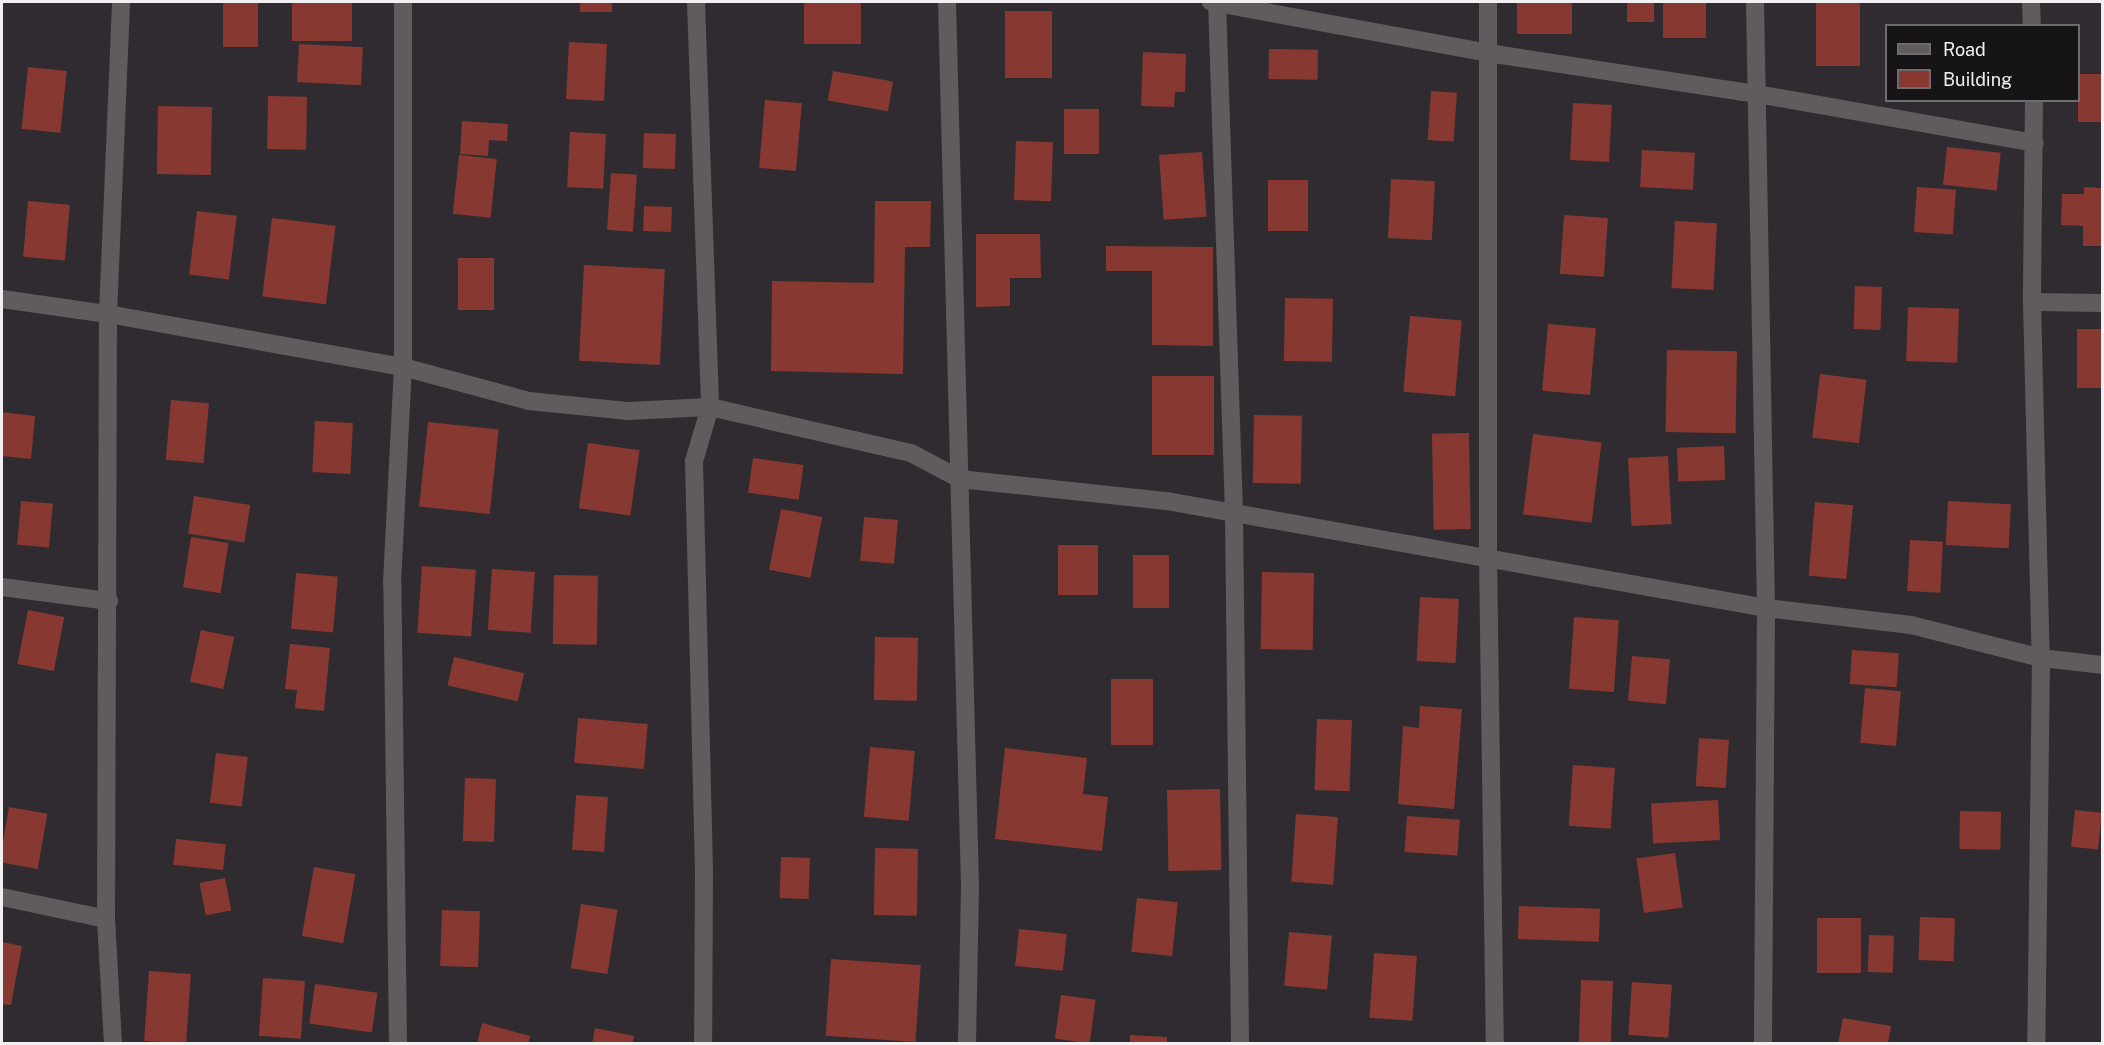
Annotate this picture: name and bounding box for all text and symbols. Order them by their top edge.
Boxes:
legend [1885,24,2080,102]
text: Road [1943,39,1986,60]
text: Building [1943,69,2012,90]

